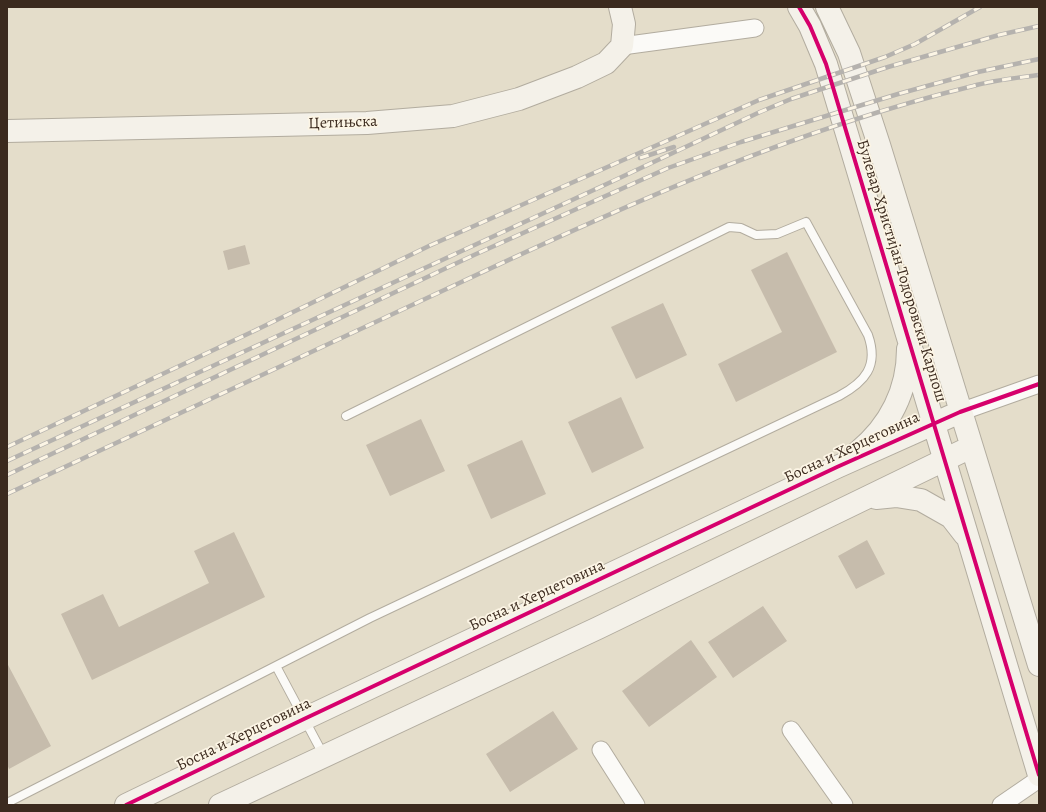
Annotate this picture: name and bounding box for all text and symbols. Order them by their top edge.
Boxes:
street label: Цетињска [308,112,378,134]
street label: Булевар Христијан Тодоровски Карпош [852,137,950,405]
street label: Босна и Херцеговина [781,408,923,488]
street label: Босна и Херцеговина [466,556,608,636]
street label: Босна и Херцеговина [174,694,314,776]

